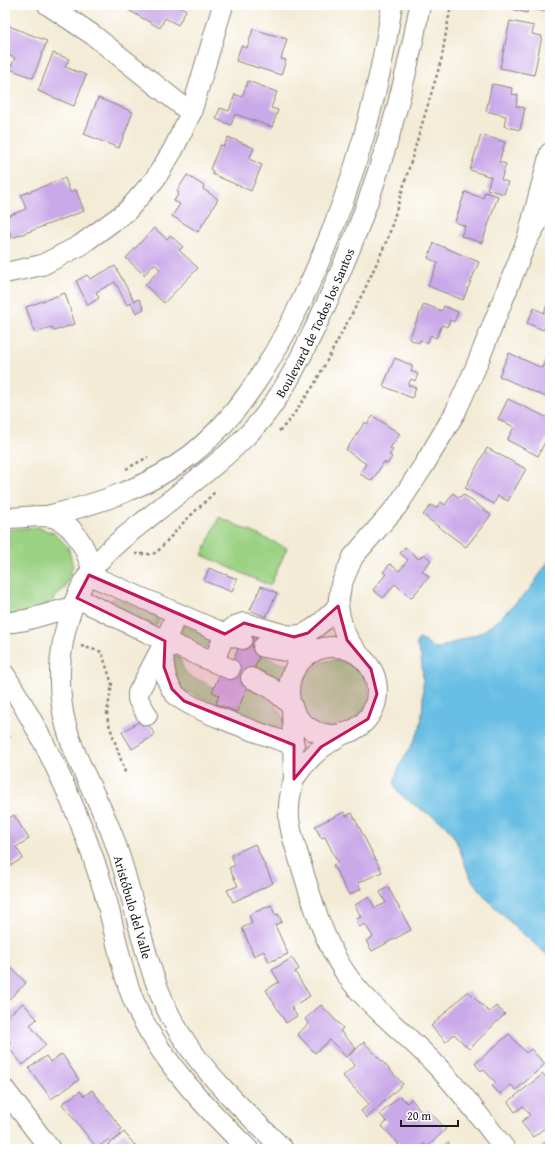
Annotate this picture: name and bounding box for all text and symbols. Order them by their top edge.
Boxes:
street label: Boulevard de Todos los Santos [271,246,359,402]
street label: Aristóbulo del Valle [109,853,156,961]
scale bar [401,1102,458,1128]
text: 20 m [407,1107,431,1124]

